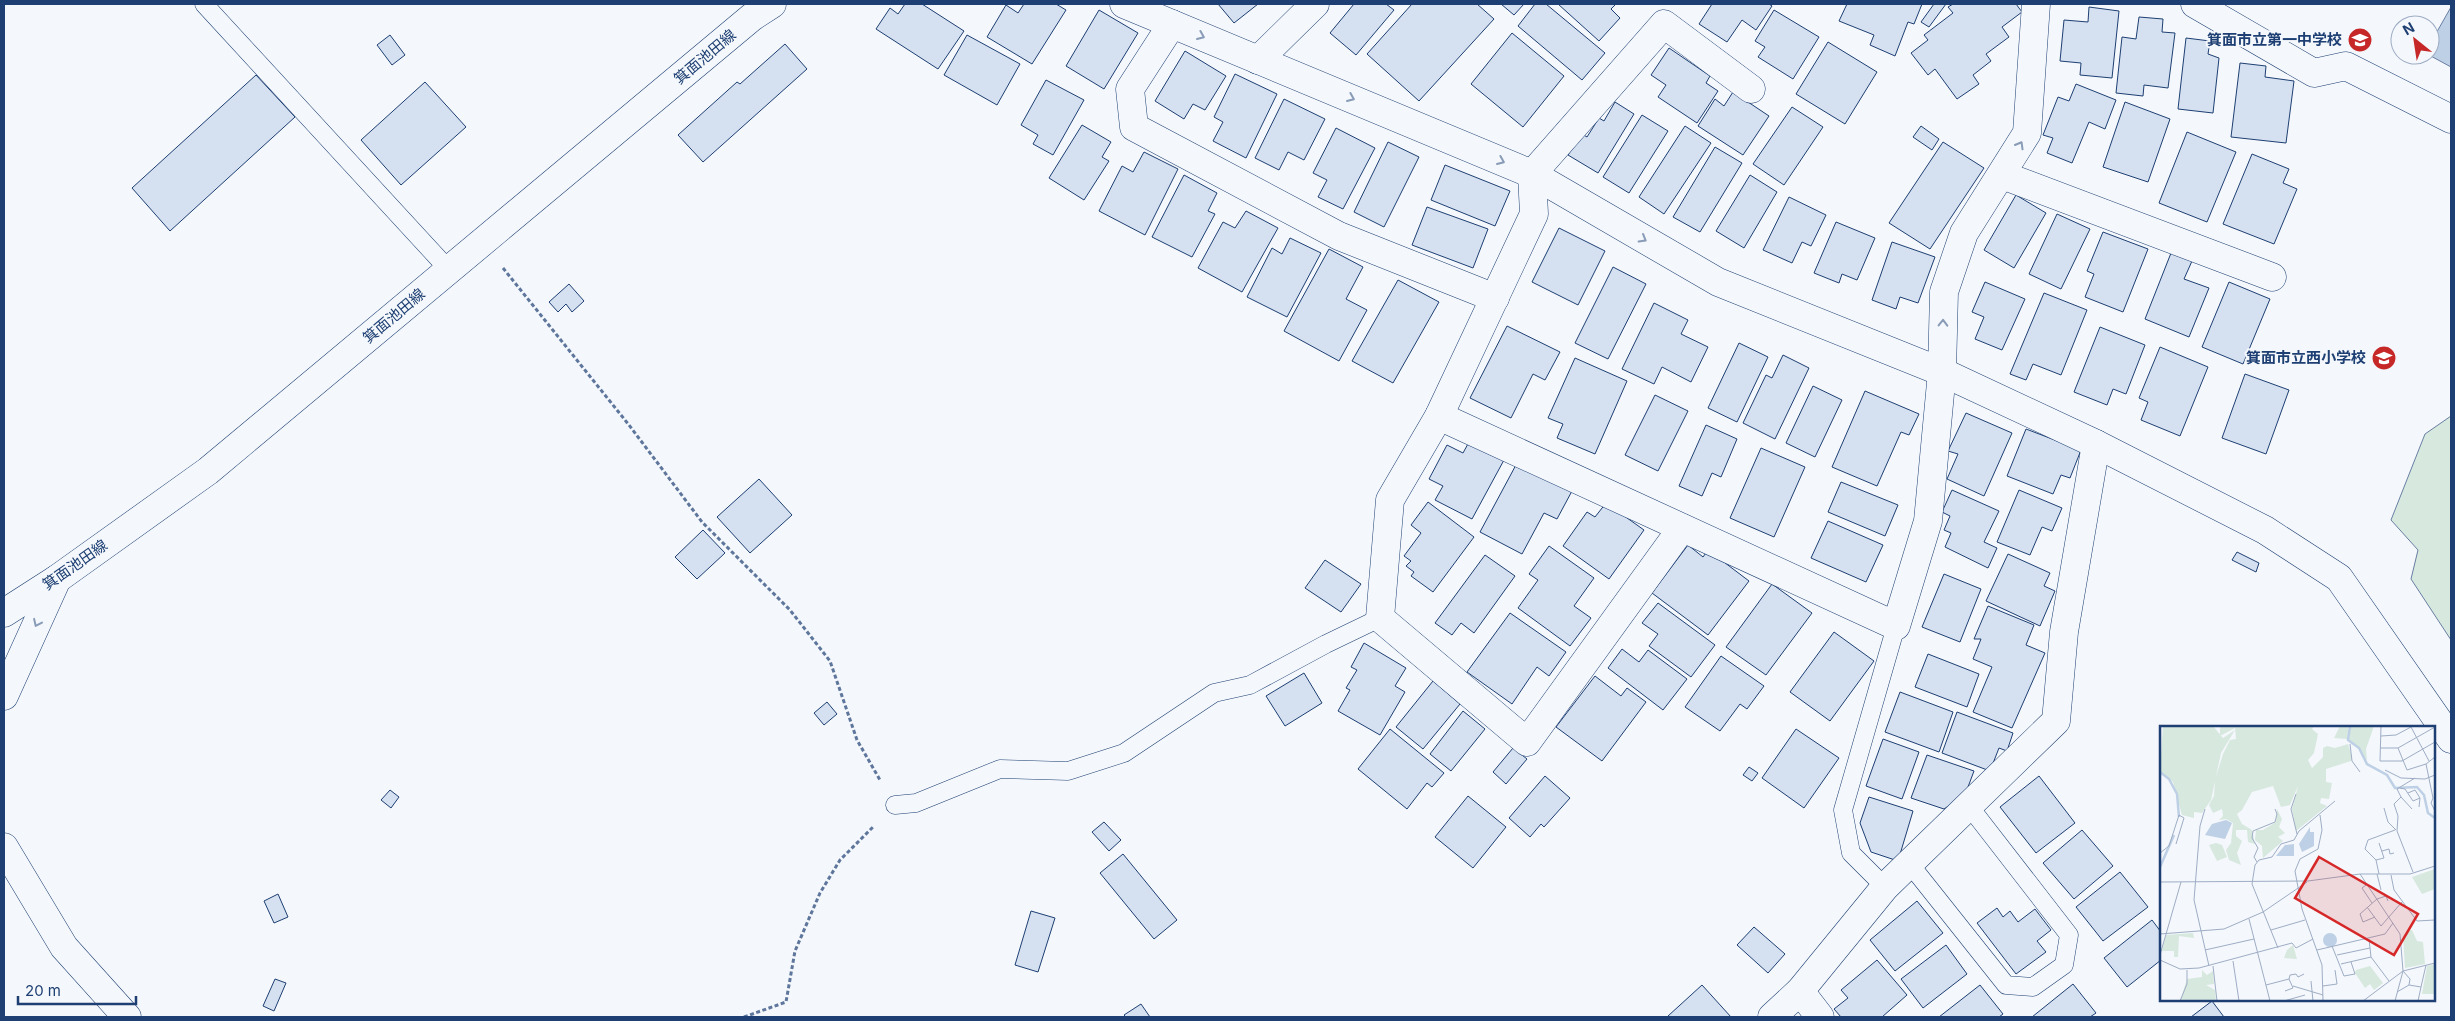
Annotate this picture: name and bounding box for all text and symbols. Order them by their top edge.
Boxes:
north arrow [2390,15,2440,65]
text: N [2399,18,2417,38]
street label: 箕面池田線 [670,25,740,88]
school or university icon: 箕面市立第一中学校 [2347,27,2373,53]
one-way arrow [1196,30,1205,40]
place label: 箕面市立第一中学校 [2207,30,2342,49]
one-way arrow [1346,92,1355,103]
one-way arrow [2014,142,2024,151]
one-way arrow [1496,155,1505,165]
one-way arrow [1638,232,1647,242]
street label: 箕面池田線 [359,284,429,347]
one-way arrow [1938,319,1948,326]
school or university icon: 箕面市立西小学校 [2371,345,2397,371]
place label: 箕面市立西小学校 [2246,348,2366,367]
street label: 箕面池田線 [39,535,111,594]
one-way arrow [32,618,43,627]
inset map [2160,726,2435,1001]
scale bar [18,974,135,1006]
text: 20 m [25,981,61,1000]

